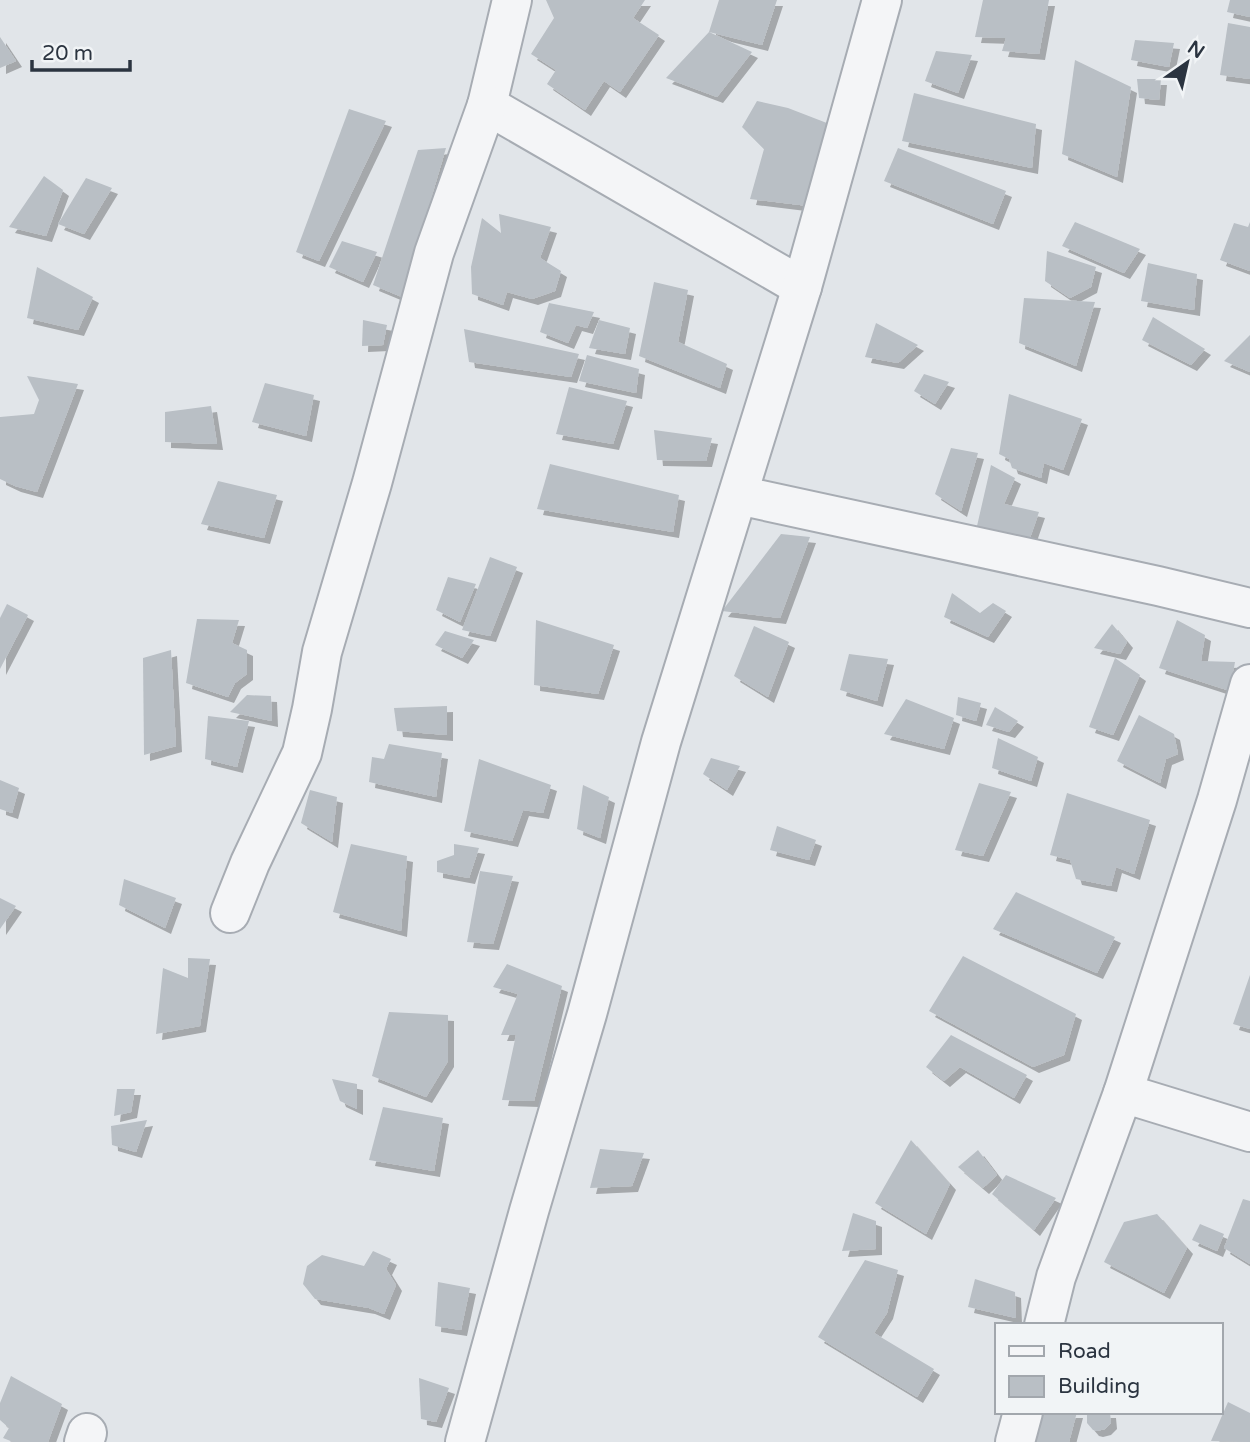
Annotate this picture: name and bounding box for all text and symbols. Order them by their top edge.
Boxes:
scale bar [32,28,130,72]
north arrow [1152,28,1222,98]
text: N [1183,36,1208,63]
text: 20 m [42,41,93,66]
legend [995,1323,1222,1414]
text: Road [1058,1339,1111,1364]
text: Building [1058,1374,1140,1399]

